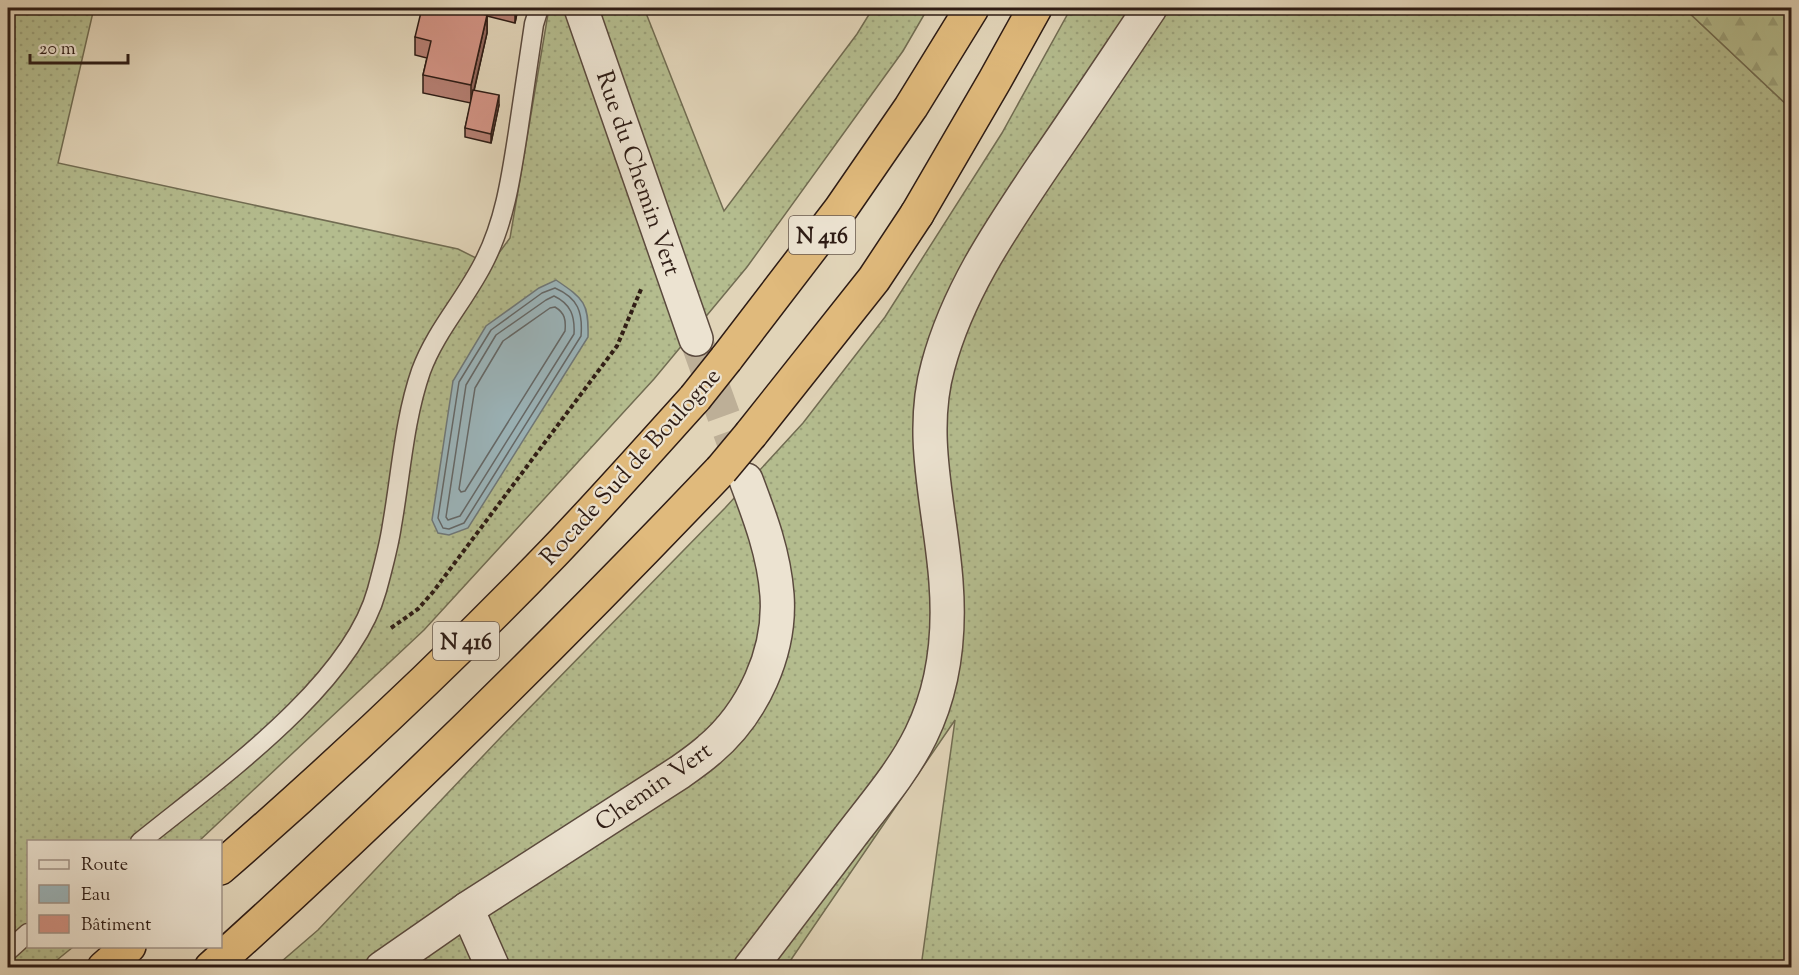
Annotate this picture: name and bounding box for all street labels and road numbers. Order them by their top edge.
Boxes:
street label: Rue du Chemin Vert [586,67,688,281]
road number: N 416 [789,216,855,254]
street label: Rocade Sud de Boulogne [533,361,730,574]
road number: N 416 [433,622,499,660]
street label: Chemin Vert [589,735,720,841]

